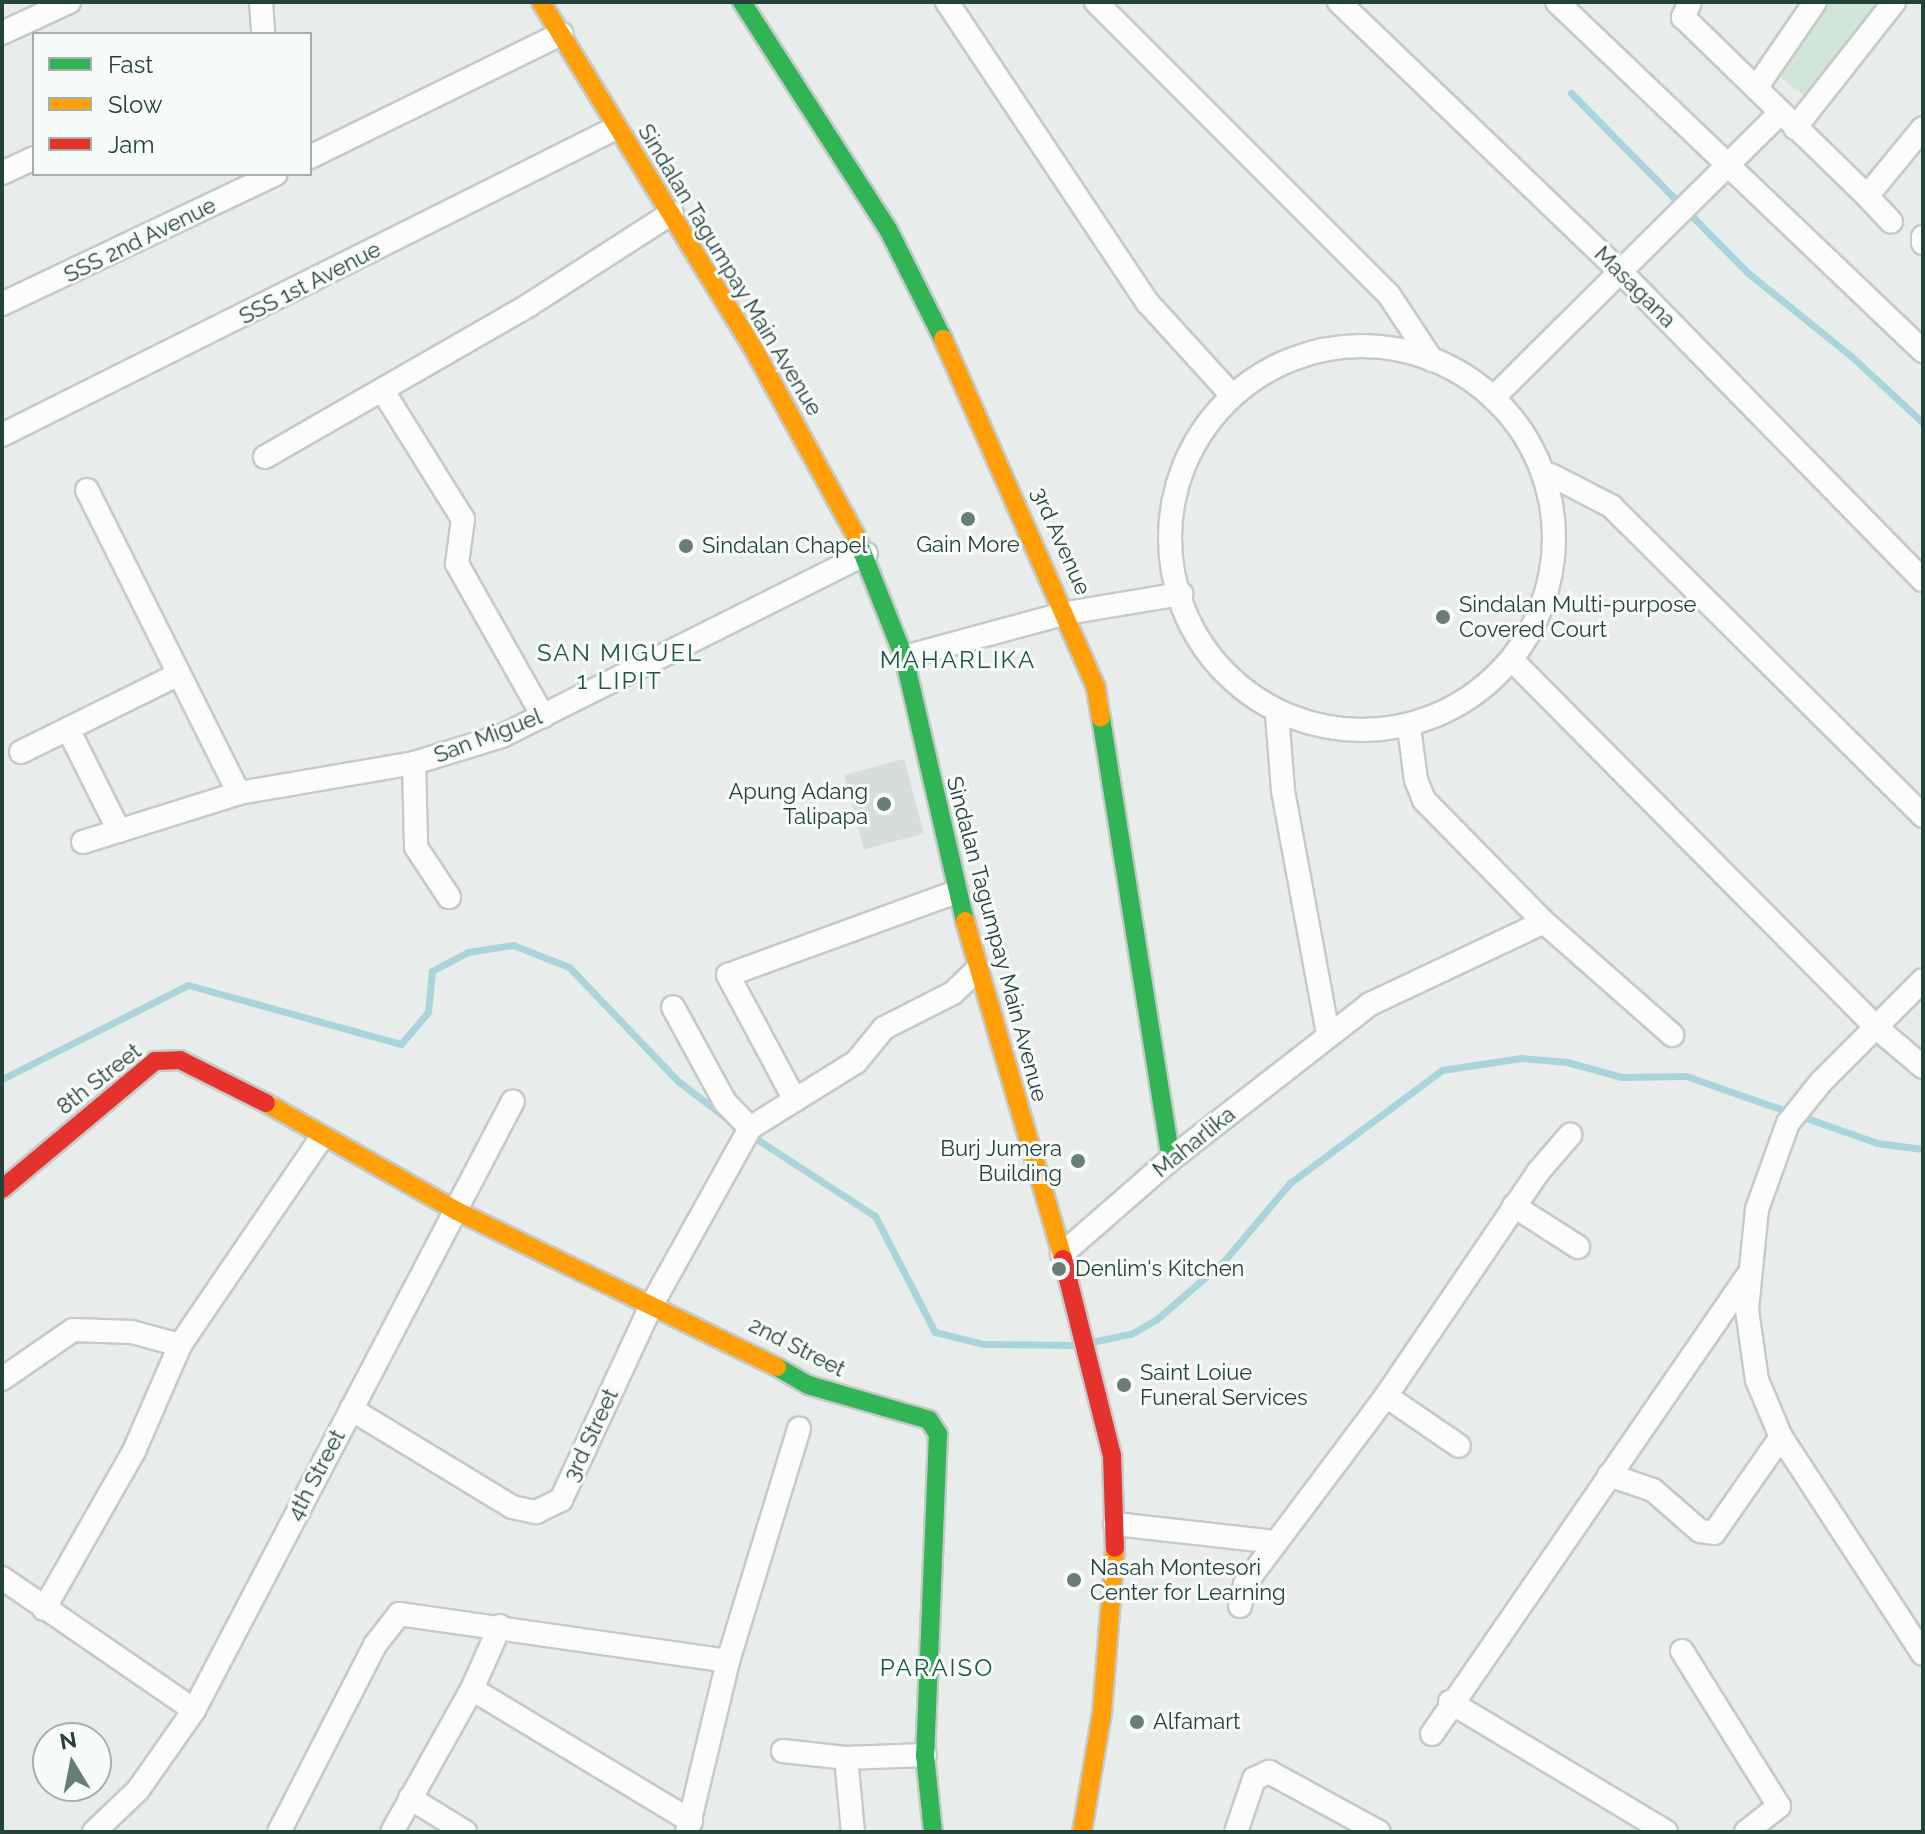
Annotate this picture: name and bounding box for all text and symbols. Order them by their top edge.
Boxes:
legend [32,32,312,176]
text: Fast [108,50,153,79]
text: Slow [108,90,162,119]
street label: Sindalan Tagumpay Main Avenue [632,119,828,421]
text: Jam [108,130,154,159]
street label: SSS 2nd Avenue [59,192,221,288]
street label: SSS 1st Avenue [235,236,385,330]
street label: Masagana [1589,241,1681,333]
street label: 3rd Avenue [1025,483,1097,599]
marker: Gain More [959,510,977,528]
place label: Gain More [916,532,1020,558]
place label: Sindalan Chapel [702,533,867,559]
marker: Sindalan Chapel [677,537,695,555]
place label: Sindalan Multi-purpose Covered Court [1459,591,1696,642]
marker: Sindalan Multi-purpose Covered Court [1434,608,1452,626]
district label: SAN MIGUEL 1 LIPIT [537,639,703,695]
district label: MAHARLIKA [880,646,1036,674]
street label: San Miguel [430,703,546,769]
street label: Sindalan Tagumpay Main Avenue [941,773,1053,1105]
place label: Apung Adang Talipapa [728,778,868,830]
marker: Apung Adang Talipapa [875,795,893,813]
street label: 8th Street [52,1038,146,1120]
street label: Maharlika [1148,1101,1240,1183]
place label: Burj Jumera Building [940,1135,1062,1186]
marker: Burj Jumera Building [1069,1152,1087,1170]
place label: Denlim's Kitchen [1075,1256,1244,1282]
marker: Denlim's Kitchen [1050,1260,1068,1278]
street label: 2nd Street [744,1312,850,1382]
place label: Saint Loiue Funeral Services [1140,1359,1308,1410]
marker: Saint Loiue Funeral Services [1115,1376,1133,1394]
street label: 3rd Street [558,1384,624,1486]
street label: 4th Street [281,1425,351,1525]
place label: Nasah Montesori Center for Learning [1090,1554,1287,1606]
marker: Nasah Montesori Center for Learning [1065,1571,1083,1589]
district label: PARAISO [880,1654,994,1682]
place label: Alfamart [1153,1709,1240,1735]
marker: Alfamart [1128,1713,1146,1731]
north arrow [32,1722,112,1802]
text: N [58,1726,79,1755]

